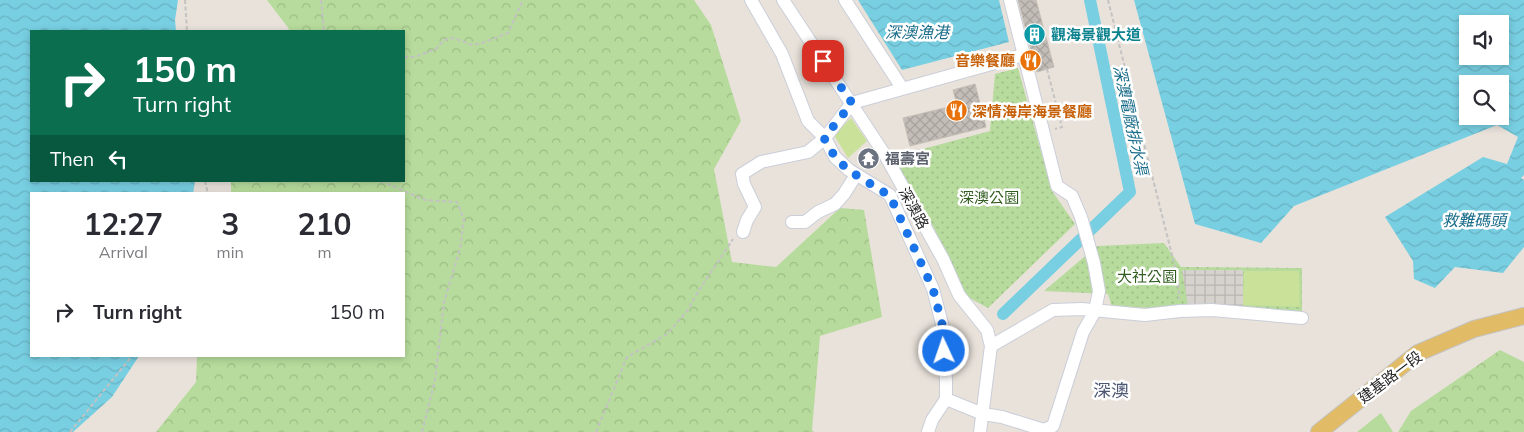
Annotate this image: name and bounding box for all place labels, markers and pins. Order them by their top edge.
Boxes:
building icon: 觀海景觀大道 [1023,22,1047,46]
place label: 觀海景觀大道 [1051,25,1141,44]
pin [802,40,844,82]
restaurant icon: 音樂餐廳 [1019,48,1043,72]
place label: 音樂餐廳 [955,51,1015,70]
restaurant icon: 深情海岸海景餐廳 [944,99,968,123]
place label: 深情海岸海景餐廳 [972,102,1092,121]
temple icon: 福壽宮 [857,146,881,170]
place label: 福壽宮 [885,149,930,168]

